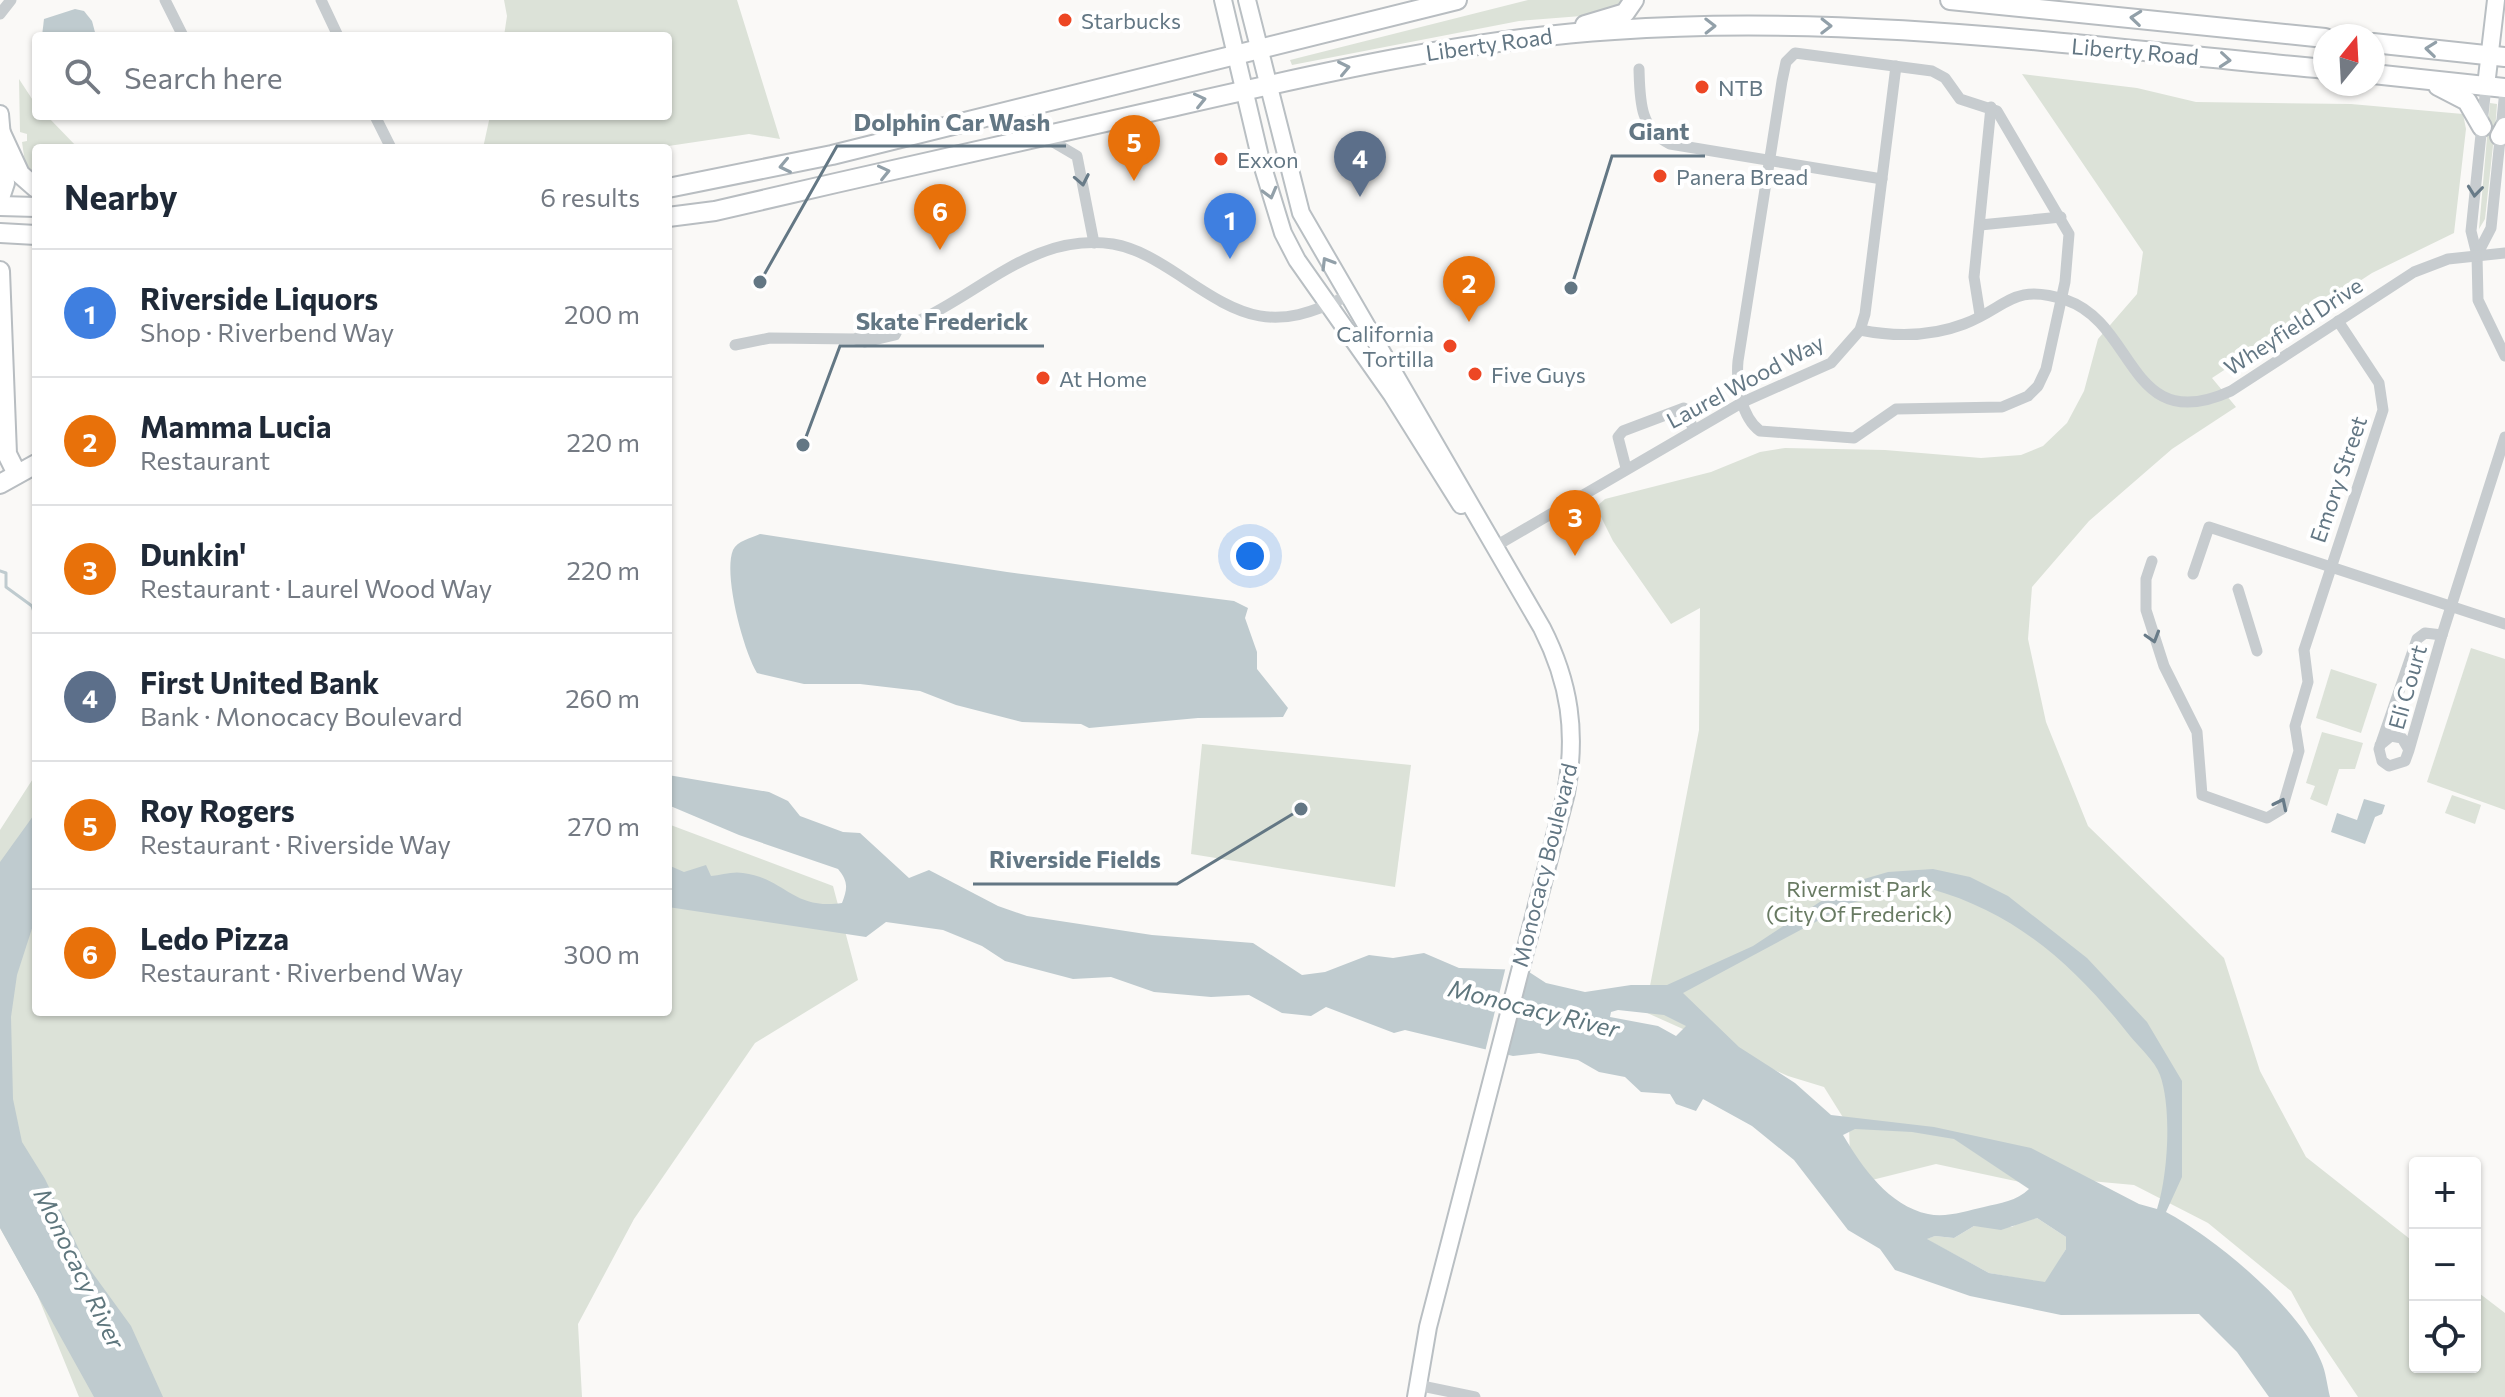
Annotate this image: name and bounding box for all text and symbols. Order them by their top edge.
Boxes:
place label: Starbucks [1081,7,1181,34]
one-way arrow [2129,9,2142,26]
marker: Starbucks [1056,11,1074,29]
one-way arrow [1704,17,1717,35]
one-way arrow [1820,18,1833,35]
street label: Liberty Road [1424,22,1554,66]
north arrow [2313,24,2385,96]
search box [32,32,672,120]
street label: Liberty Road [2070,32,2200,70]
one-way arrow [2424,41,2437,58]
one-way arrow [2219,51,2232,68]
icon: search [60,54,104,98]
text: Search here [124,58,283,95]
one-way arrow [1337,60,1350,77]
place label: NTB [1718,74,1763,101]
marker: NTB [1693,78,1711,96]
one-way arrow [1193,92,1207,109]
callout: Dolphin Car Wash [837,98,1066,146]
text: Dolphin Car Wash [854,107,1050,136]
callout: Giant [1612,108,1705,156]
pin: 5 [1108,115,1160,181]
text: Giant [1629,116,1689,145]
pin: 4 [1334,131,1386,197]
place label: Exxon [1237,146,1299,173]
marker: Exxon [1212,150,1230,168]
one-way arrow [779,157,792,174]
place label: Panera Bread [1676,163,1808,190]
one-way arrow [877,164,891,181]
marker: Panera Bread [1651,167,1669,185]
one-way arrow [1073,172,1090,186]
text: Nearby [64,175,178,217]
text: 6 results [540,181,640,212]
pin: 6 [914,184,966,250]
one-way arrow [2467,185,2484,198]
one-way arrow [1260,186,1277,200]
pin: 1 [1204,193,1256,259]
pin: 2 [1443,256,1495,322]
one-way arrow [1322,257,1337,272]
street label: Wheyfield Drive [2219,271,2367,381]
text: Riverside Liquors [140,279,378,316]
text: 1 [84,298,96,329]
text: 200 m [564,298,640,329]
callout: Skate Frederick [840,298,1044,346]
text: Skate Frederick [856,306,1029,335]
text: Shop · Riverbend Way [140,316,394,347]
place label: California Tortilla [1336,320,1434,372]
street label: Laurel Wood Way [1662,328,1828,434]
marker: California Tortilla [1441,337,1459,355]
place label: Five Guys [1491,361,1586,388]
place label: At Home [1059,365,1147,392]
marker: Five Guys [1466,365,1484,383]
marker: At Home [1034,369,1052,387]
text: Mamma Lucia [140,407,332,444]
street label: Emory Street [2304,412,2372,546]
text: 2 [83,426,97,457]
text: 220 m [567,426,640,457]
text: Restaurant [140,444,270,475]
pin: 3 [1549,490,1601,556]
text: Dunkin' [140,535,246,572]
your location [1230,536,1270,576]
text: 3 [82,554,98,585]
text: 220 m [567,554,640,585]
text: Restaurant · Laurel Wood Way [140,572,492,603]
one-way arrow [2144,629,2160,643]
street label: Eli Court [2382,642,2432,732]
text: First United Bank [140,663,379,700]
text: 4 [82,682,98,713]
text: 260 m [565,682,640,713]
text: Bank · Monocacy Boulevard [140,700,462,731]
street label: Monocacy Boulevard [1506,760,1582,970]
text: Roy Rogers [140,791,295,828]
one-way arrow [2271,798,2287,813]
text: 5 [82,810,98,841]
text: 270 m [567,810,640,841]
text: Restaurant · Riverside Way [140,828,451,859]
callout: Riverside Fields [973,836,1177,884]
text: Riverside Fields [989,844,1161,873]
park label: Rivermist Park (City Of Frederick) [1766,875,1952,927]
text: Ledo Pizza [140,919,289,956]
text: 6 [82,938,98,969]
text: 300 m [564,938,640,969]
text: Restaurant · Riverbend Way [140,956,463,987]
water label: Monocacy River [1445,973,1624,1044]
map controls [2409,1157,2481,1373]
button: + [2409,1157,2481,1229]
water label: Monocacy River [29,1183,132,1354]
button: − [2409,1229,2481,1301]
button: locate [2409,1301,2481,1373]

